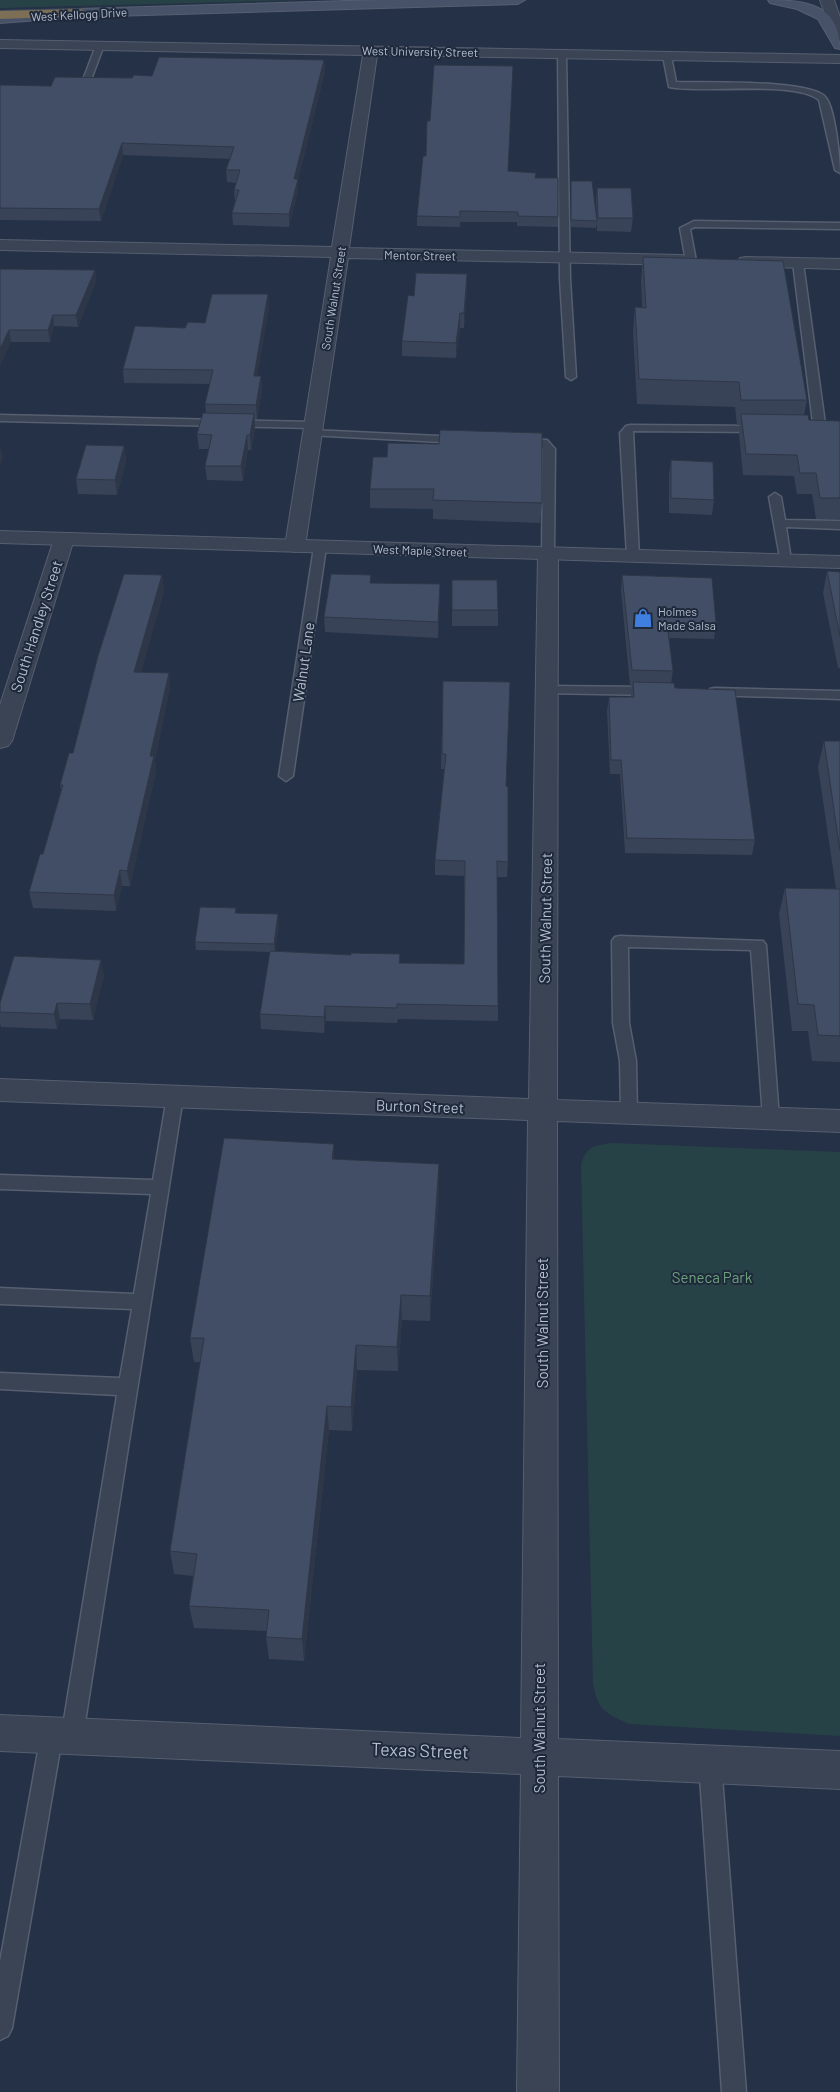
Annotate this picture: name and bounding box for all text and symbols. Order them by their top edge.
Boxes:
street label: West Kellogg Drive [31,4,127,24]
street label: West University Street [362,43,478,59]
street label: South Walnut Street [318,245,348,351]
street label: Mentor Street [384,247,456,263]
street label: West Maple Street [373,541,467,559]
street label: South Handley Street [6,558,66,694]
place label: Holmes Made Salsa [658,604,716,632]
shop icon: Holmes Made Salsa [632,607,654,629]
street label: Walnut Lane [288,621,318,703]
street label: South Walnut Street [535,853,555,983]
street label: Burton Street [376,1095,464,1117]
street label: South Walnut Street [533,1258,551,1388]
park label: Seneca Park [672,1268,753,1286]
street label: South Walnut Street [530,1663,548,1793]
street label: Texas Street [371,1737,469,1763]

